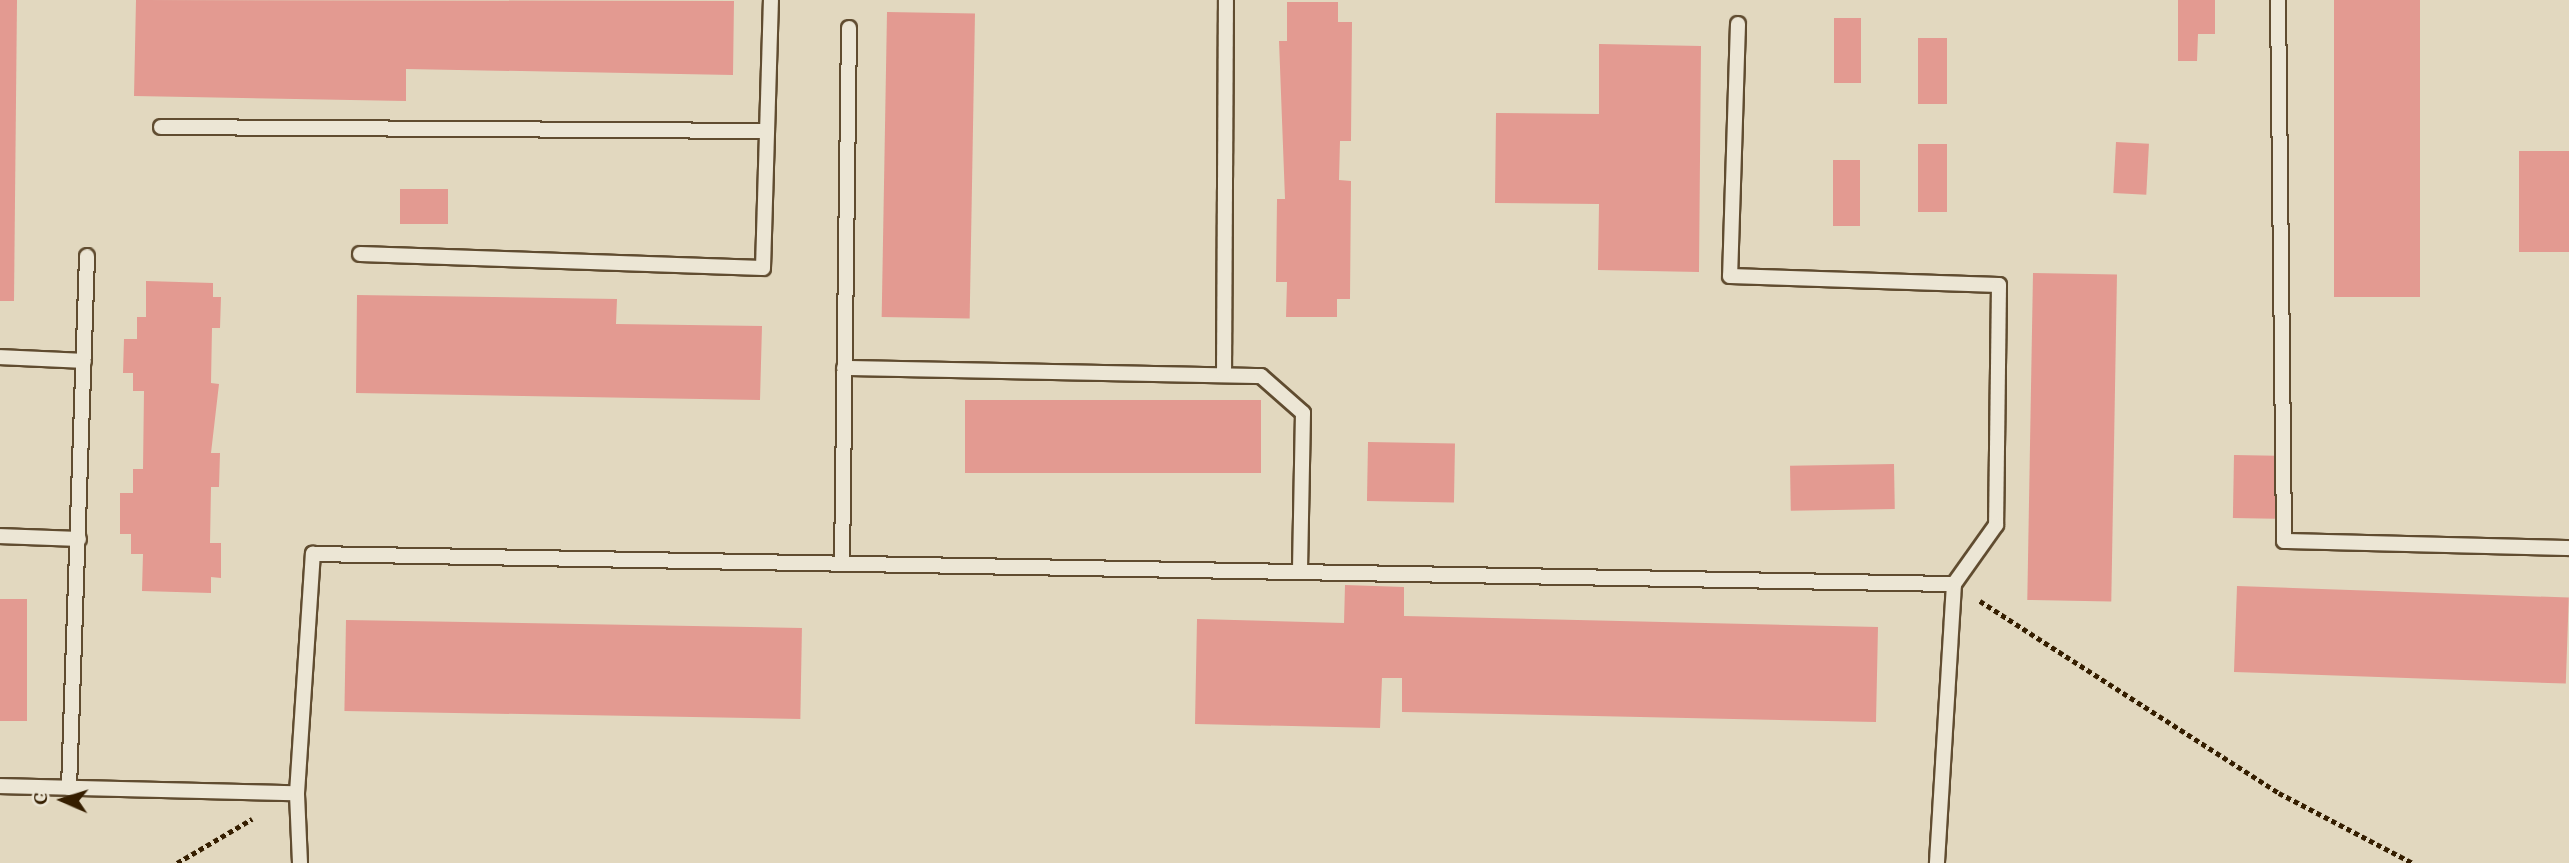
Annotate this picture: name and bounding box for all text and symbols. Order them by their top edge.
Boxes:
north arrow [28,765,98,835]
text: С [29,792,55,806]

